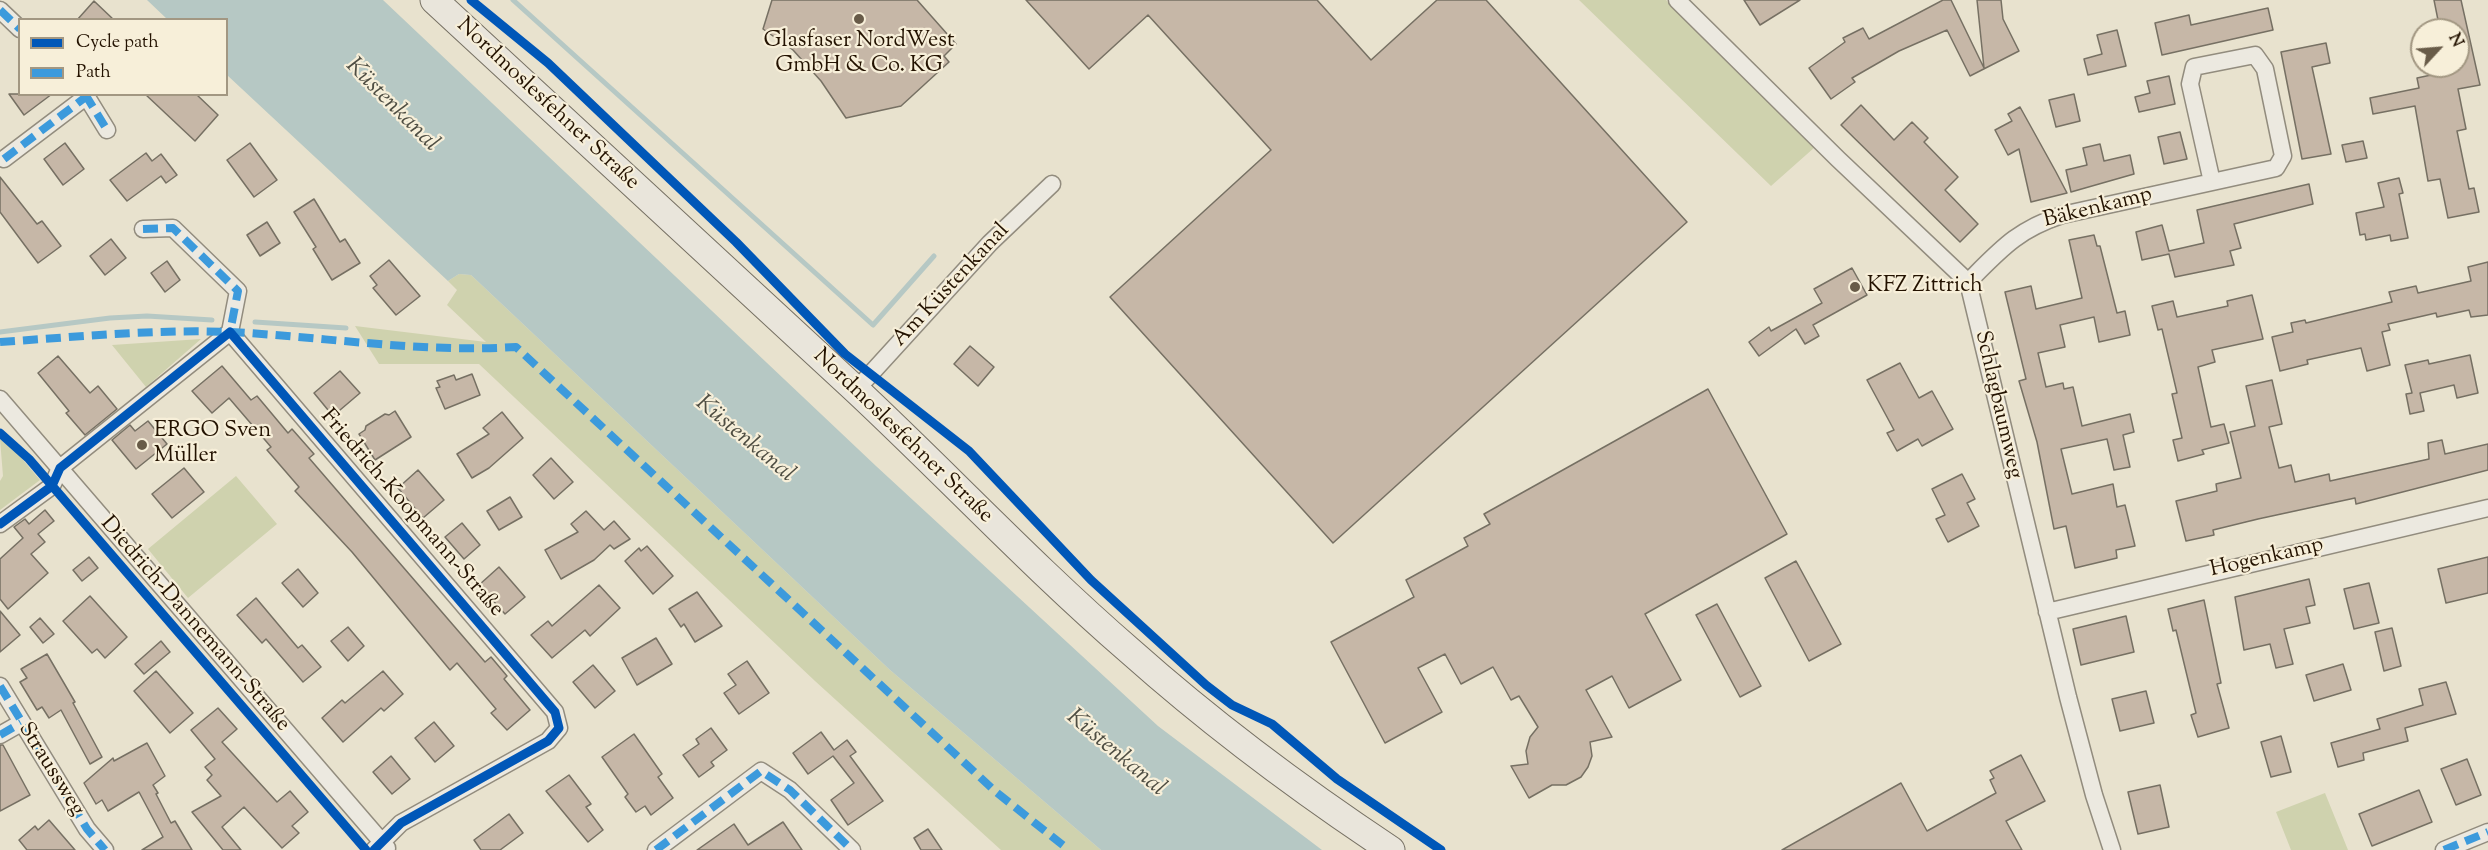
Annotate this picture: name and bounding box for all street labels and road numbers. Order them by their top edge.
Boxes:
street label: Nordmoslesfehner Straße [450,13,644,197]
street label: Bäkenkamp [2041,183,2155,235]
street label: Am Küstenkanal [888,219,1016,353]
street label: Schlagbaumweg [1967,328,2027,482]
street label: Nordmoslesfehner Straße [806,344,998,530]
street label: Friedrich-Koopmann-Straße [314,405,508,623]
street label: Diedrich-Dannemann-Straße [93,512,295,738]
street label: Hogenkamp [2208,533,2326,585]
street label: Straussweg [11,718,89,822]

